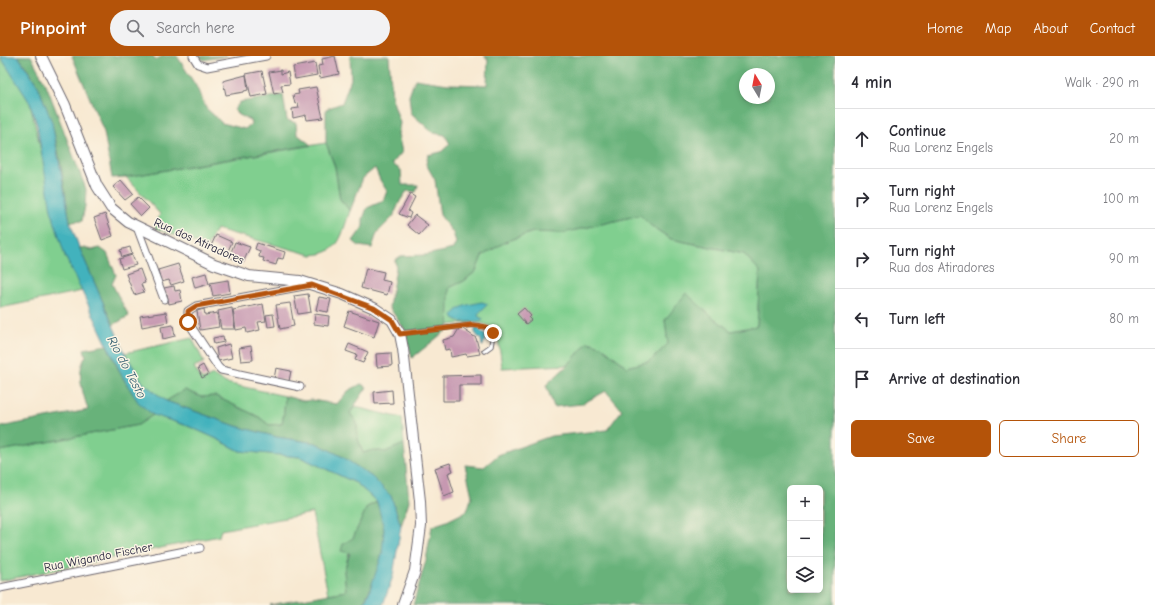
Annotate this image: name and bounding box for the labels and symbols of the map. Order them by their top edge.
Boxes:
north arrow [739,68,775,104]
street label: Rua dos Atiradores [152,215,246,267]
route start [179,313,197,331]
route end [484,324,502,342]
water label: Rio do Testo [104,333,150,401]
street label: Rua Wigando Fischer [43,540,154,574]

